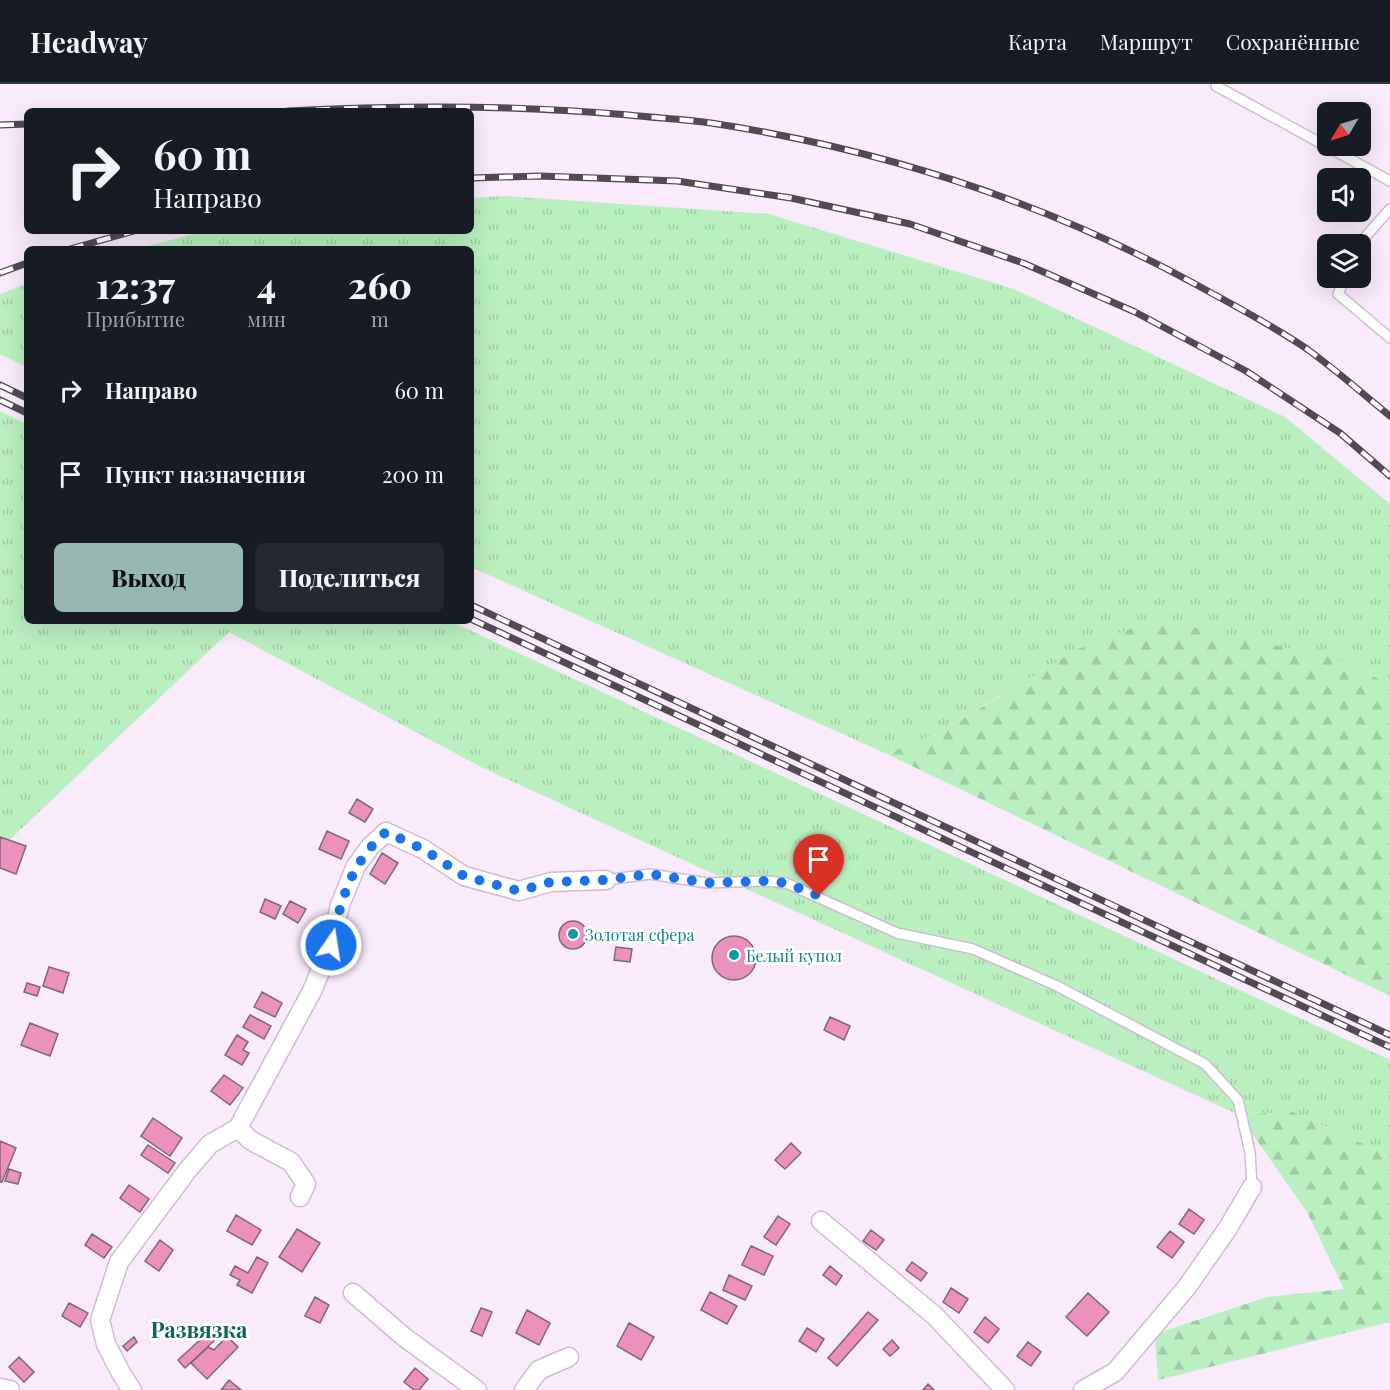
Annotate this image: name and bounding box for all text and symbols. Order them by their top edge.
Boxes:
text: Headway [30,23,148,60]
text: Карта [1008,27,1067,55]
text: Маршрут [1100,27,1193,55]
text: Сохранённые [1226,27,1360,55]
north arrow [1317,102,1371,156]
map controls [1317,102,1371,288]
text: 60 m [153,125,251,181]
icon: right [54,132,132,210]
button: sound [1317,168,1371,222]
text: Направо [153,179,262,215]
button: layers [1317,234,1371,288]
text: 12:37 [96,260,175,308]
text: 4 [257,260,276,308]
text: 260 [348,260,412,308]
text: Прибытие [86,305,185,332]
text: мин [247,305,286,332]
text: m [371,305,389,332]
icon: right [54,374,87,407]
text: Направо [105,375,198,405]
text: 60 m [394,375,444,405]
icon: arrive [54,458,87,491]
text: Пункт назначения [105,459,306,489]
text: 200 m [382,459,444,489]
button: Выход [54,543,243,612]
button: Поделиться [255,543,444,612]
pin [793,834,844,896]
icon: arrive [802,843,835,876]
position arrow [299,913,363,977]
place label: Золотая сфера [585,924,695,945]
marker: Золотая сфера [566,927,580,941]
place label: Белый купол [746,945,842,966]
marker: Белый купол [727,948,741,962]
district label: Развязка [150,1314,248,1344]

